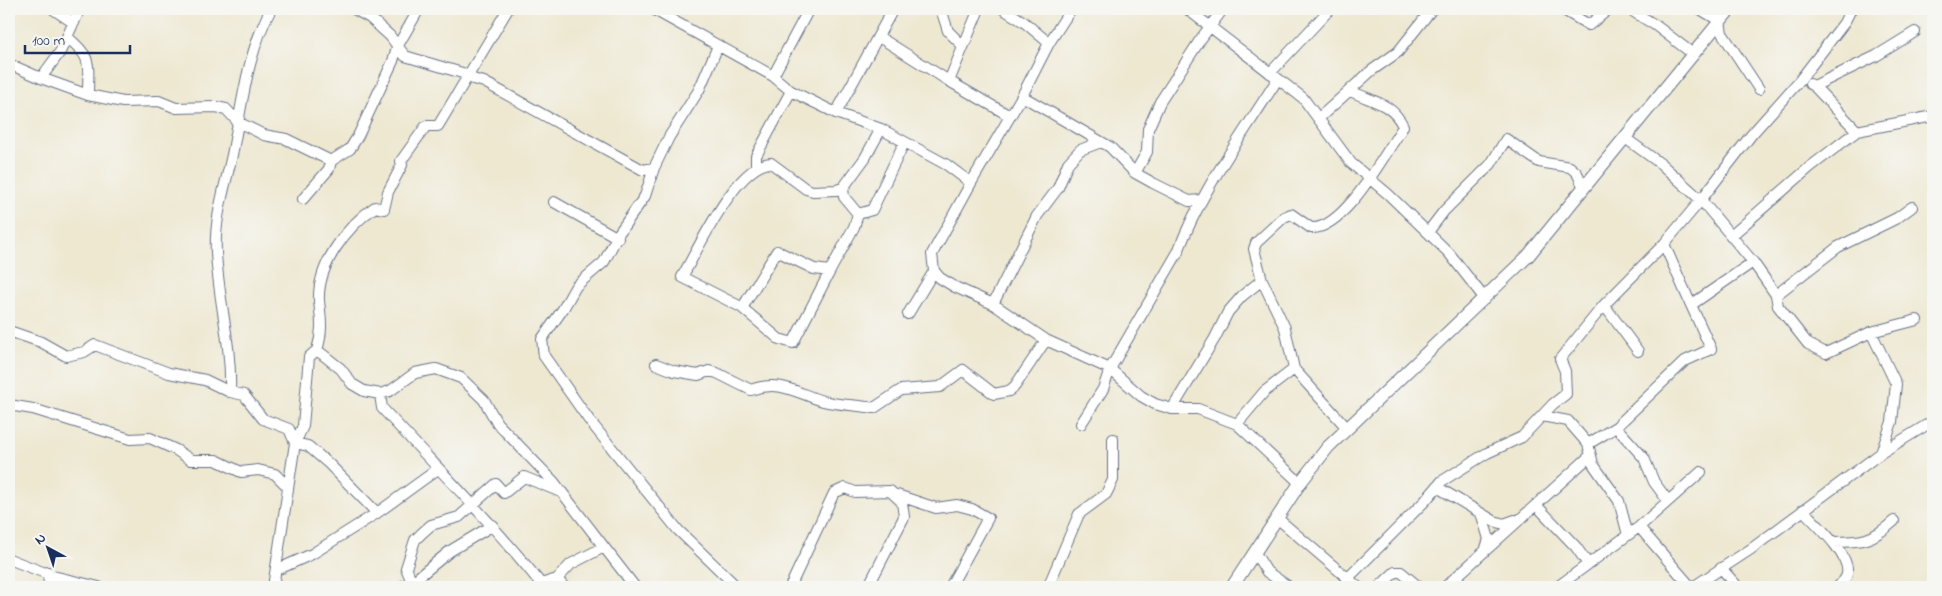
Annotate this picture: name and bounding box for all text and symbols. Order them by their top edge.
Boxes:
scale bar [25,22,130,54]
text: 100 m [32,30,65,52]
north arrow [22,524,72,574]
text: N [30,528,51,550]

